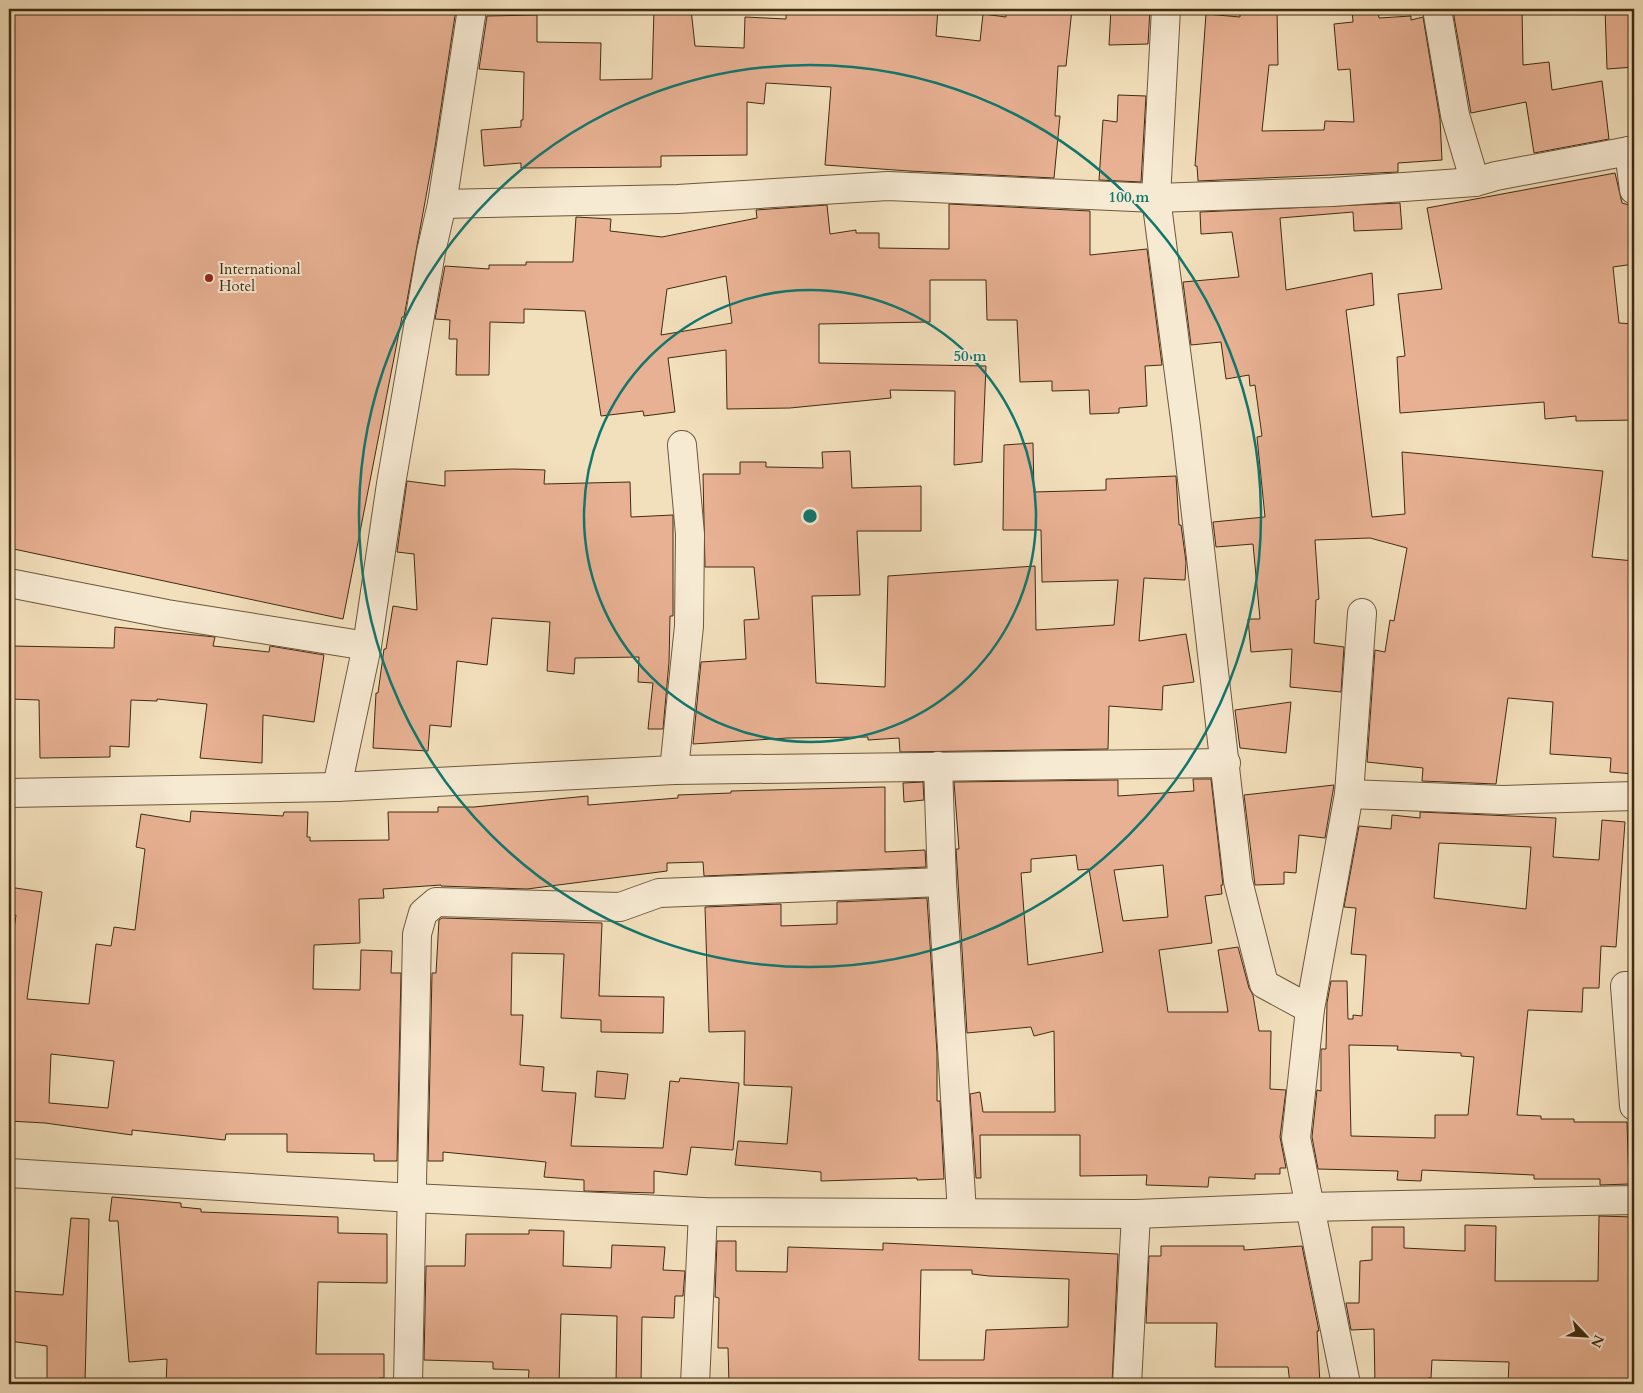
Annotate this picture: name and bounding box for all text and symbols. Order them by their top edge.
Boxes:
text: 100 m [1109,187,1150,207]
place label: International Hotel [219,259,301,296]
marker: International Hotel [203,272,215,284]
text: 50 m [953,346,987,366]
centre of rings [801,507,819,525]
north arrow [1560,1310,1610,1360]
text: N [1586,1332,1609,1351]

